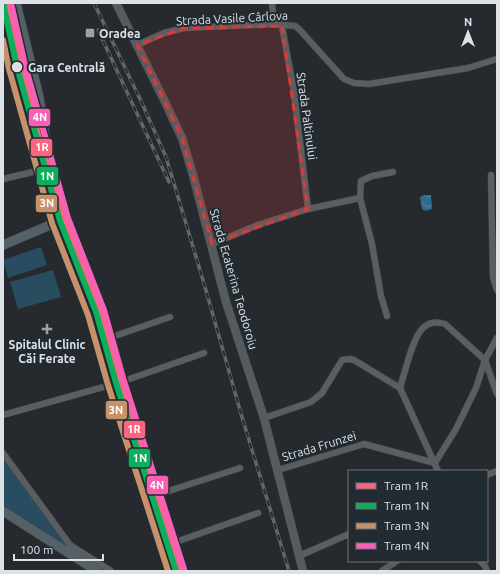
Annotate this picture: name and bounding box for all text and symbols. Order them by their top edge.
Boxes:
street label: Strada Vasile Cârlova [176,9,288,27]
north arrow [448,12,488,52]
text: N [464,16,472,28]
marker: Oradea [84,27,96,39]
place label: Oradea [99,27,140,40]
marker: Gara Centrală [10,60,24,74]
place label: Gara Centrală [28,61,105,74]
street label: Strada Paltinului [294,71,320,161]
line badge: 4N [28,108,51,127]
text: 4N [33,111,47,123]
line badge: 1R [30,138,53,157]
text: 1R [35,141,49,153]
line badge: 1N [36,166,59,186]
text: 1N [40,170,54,182]
line badge: 3N [35,194,58,213]
text: 3N [40,197,54,209]
street label: Strada Ecaterina Teodoroiu [208,207,260,351]
marker: Spitalul Clinic Căi Ferate [41,323,53,335]
place label: Spitalul Clinic Căi Ferate [9,338,86,365]
line badge: 3N [105,400,128,420]
text: 3N [109,404,123,416]
line badge: 1R [123,420,146,439]
text: 1R [127,423,141,435]
street label: Strada Frunzei [280,429,358,463]
line badge: 1N [128,448,151,468]
text: 1N [133,452,147,464]
legend [348,470,488,562]
line badge: 4N [146,475,169,495]
text: 4N [150,479,164,491]
text: Tram 1R [384,479,429,492]
text: Tram 1N [384,499,429,512]
text: Tram 3N [384,519,429,532]
scale bar [14,536,103,562]
text: Tram 4N [384,539,429,552]
text: 100 m [20,543,53,556]

